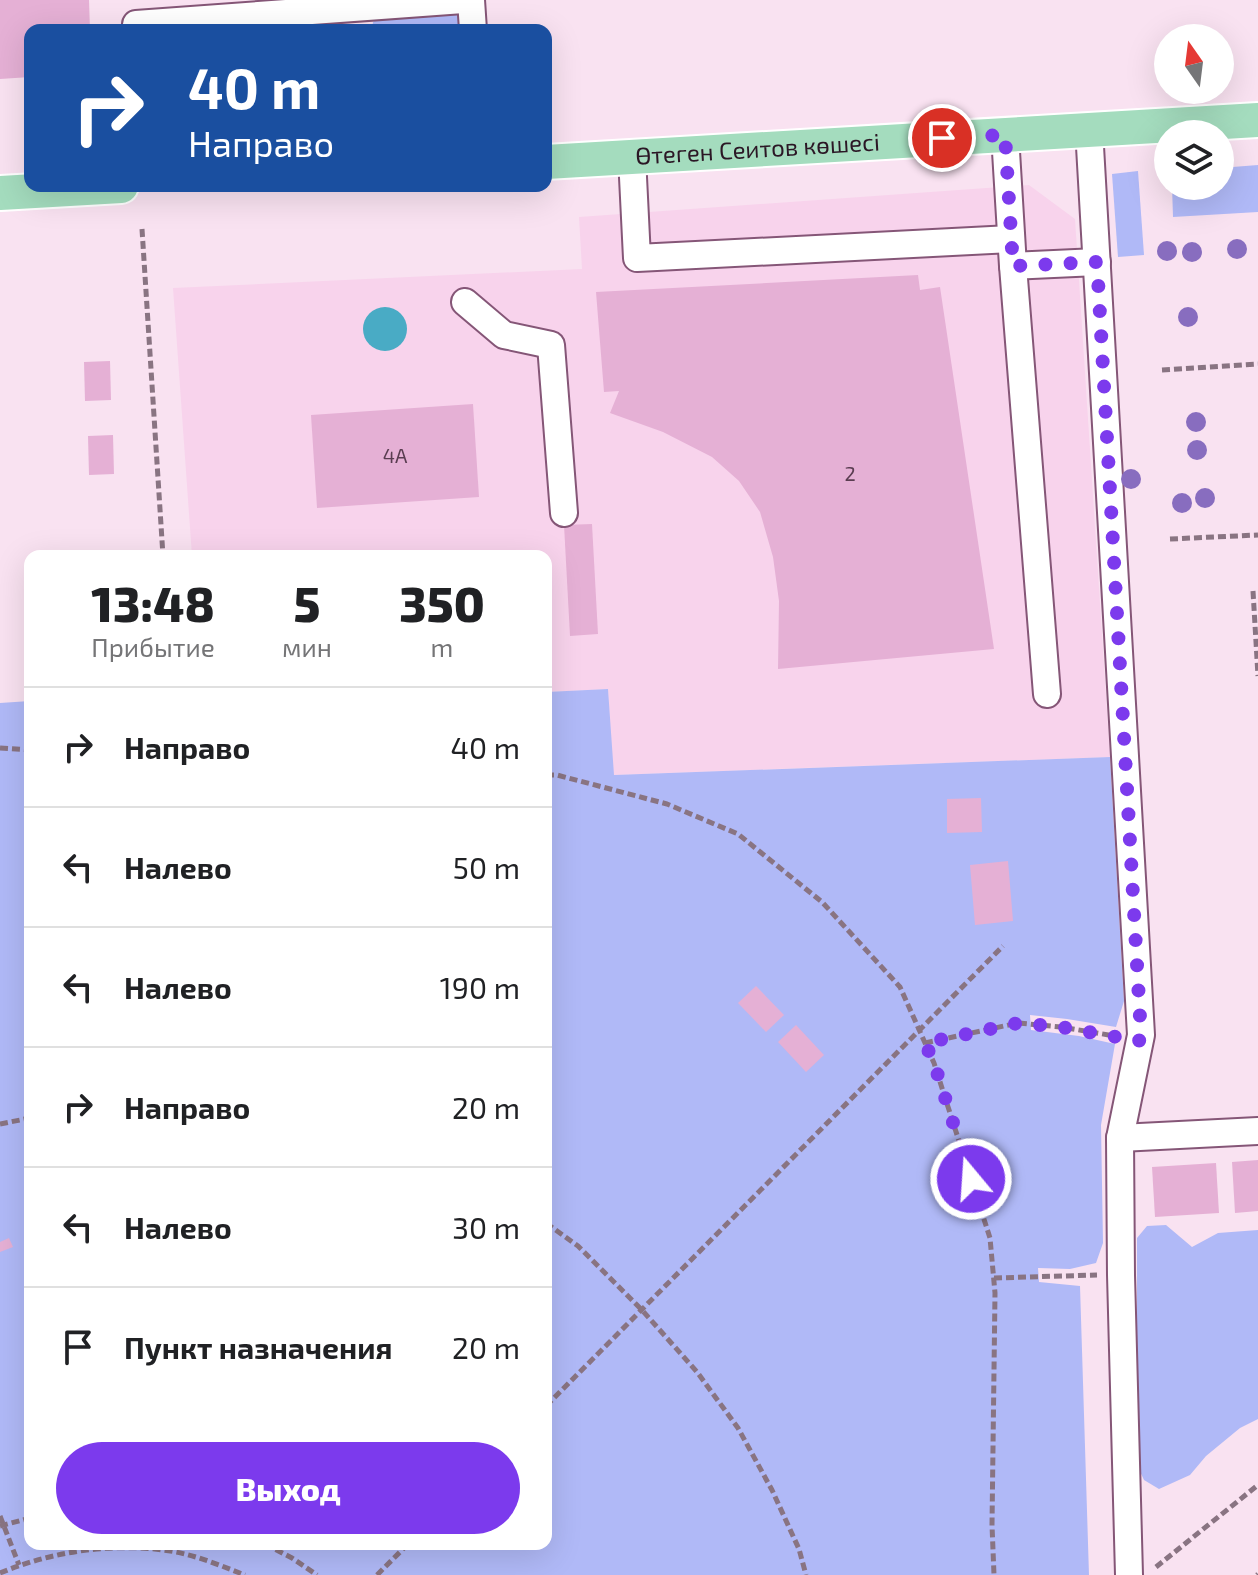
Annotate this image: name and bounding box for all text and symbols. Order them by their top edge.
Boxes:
north arrow [1154,24,1234,104]
map controls [1154,24,1234,200]
text: 40 m [188,53,320,120]
icon: right [56,56,160,160]
pin [908,104,976,172]
icon: arrive [920,116,964,160]
button: layers [1154,120,1234,200]
text: Направо [188,121,334,164]
street label: Өтеген Сеитов көшесі [635,126,881,170]
house number: 4А [383,443,408,467]
house number: 2 [844,461,856,485]
text: 13:48 [91,574,215,632]
text: 5 [294,574,320,632]
text: 350 [399,574,485,632]
text: Прибытие [91,631,215,662]
text: мин [282,631,332,662]
text: m [431,631,453,662]
icon: right [56,725,100,769]
text: Направо [124,729,250,765]
text: 40 m [450,729,520,765]
icon: left [56,845,100,889]
text: Налево [124,849,232,885]
text: 50 m [453,849,520,885]
icon: left [56,965,100,1009]
text: Налево [124,969,232,1005]
text: 190 m [440,969,520,1005]
icon: right [56,1085,100,1129]
text: Направо [124,1089,250,1125]
text: 20 m [452,1089,520,1125]
position arrow [929,1137,1013,1221]
icon: left [56,1205,100,1249]
text: Налево [124,1209,232,1245]
text: 30 m [452,1209,520,1245]
icon: arrive [56,1325,100,1369]
text: Пункт назначения [124,1329,392,1365]
text: 20 m [452,1329,520,1365]
button: Выход [56,1442,520,1534]

